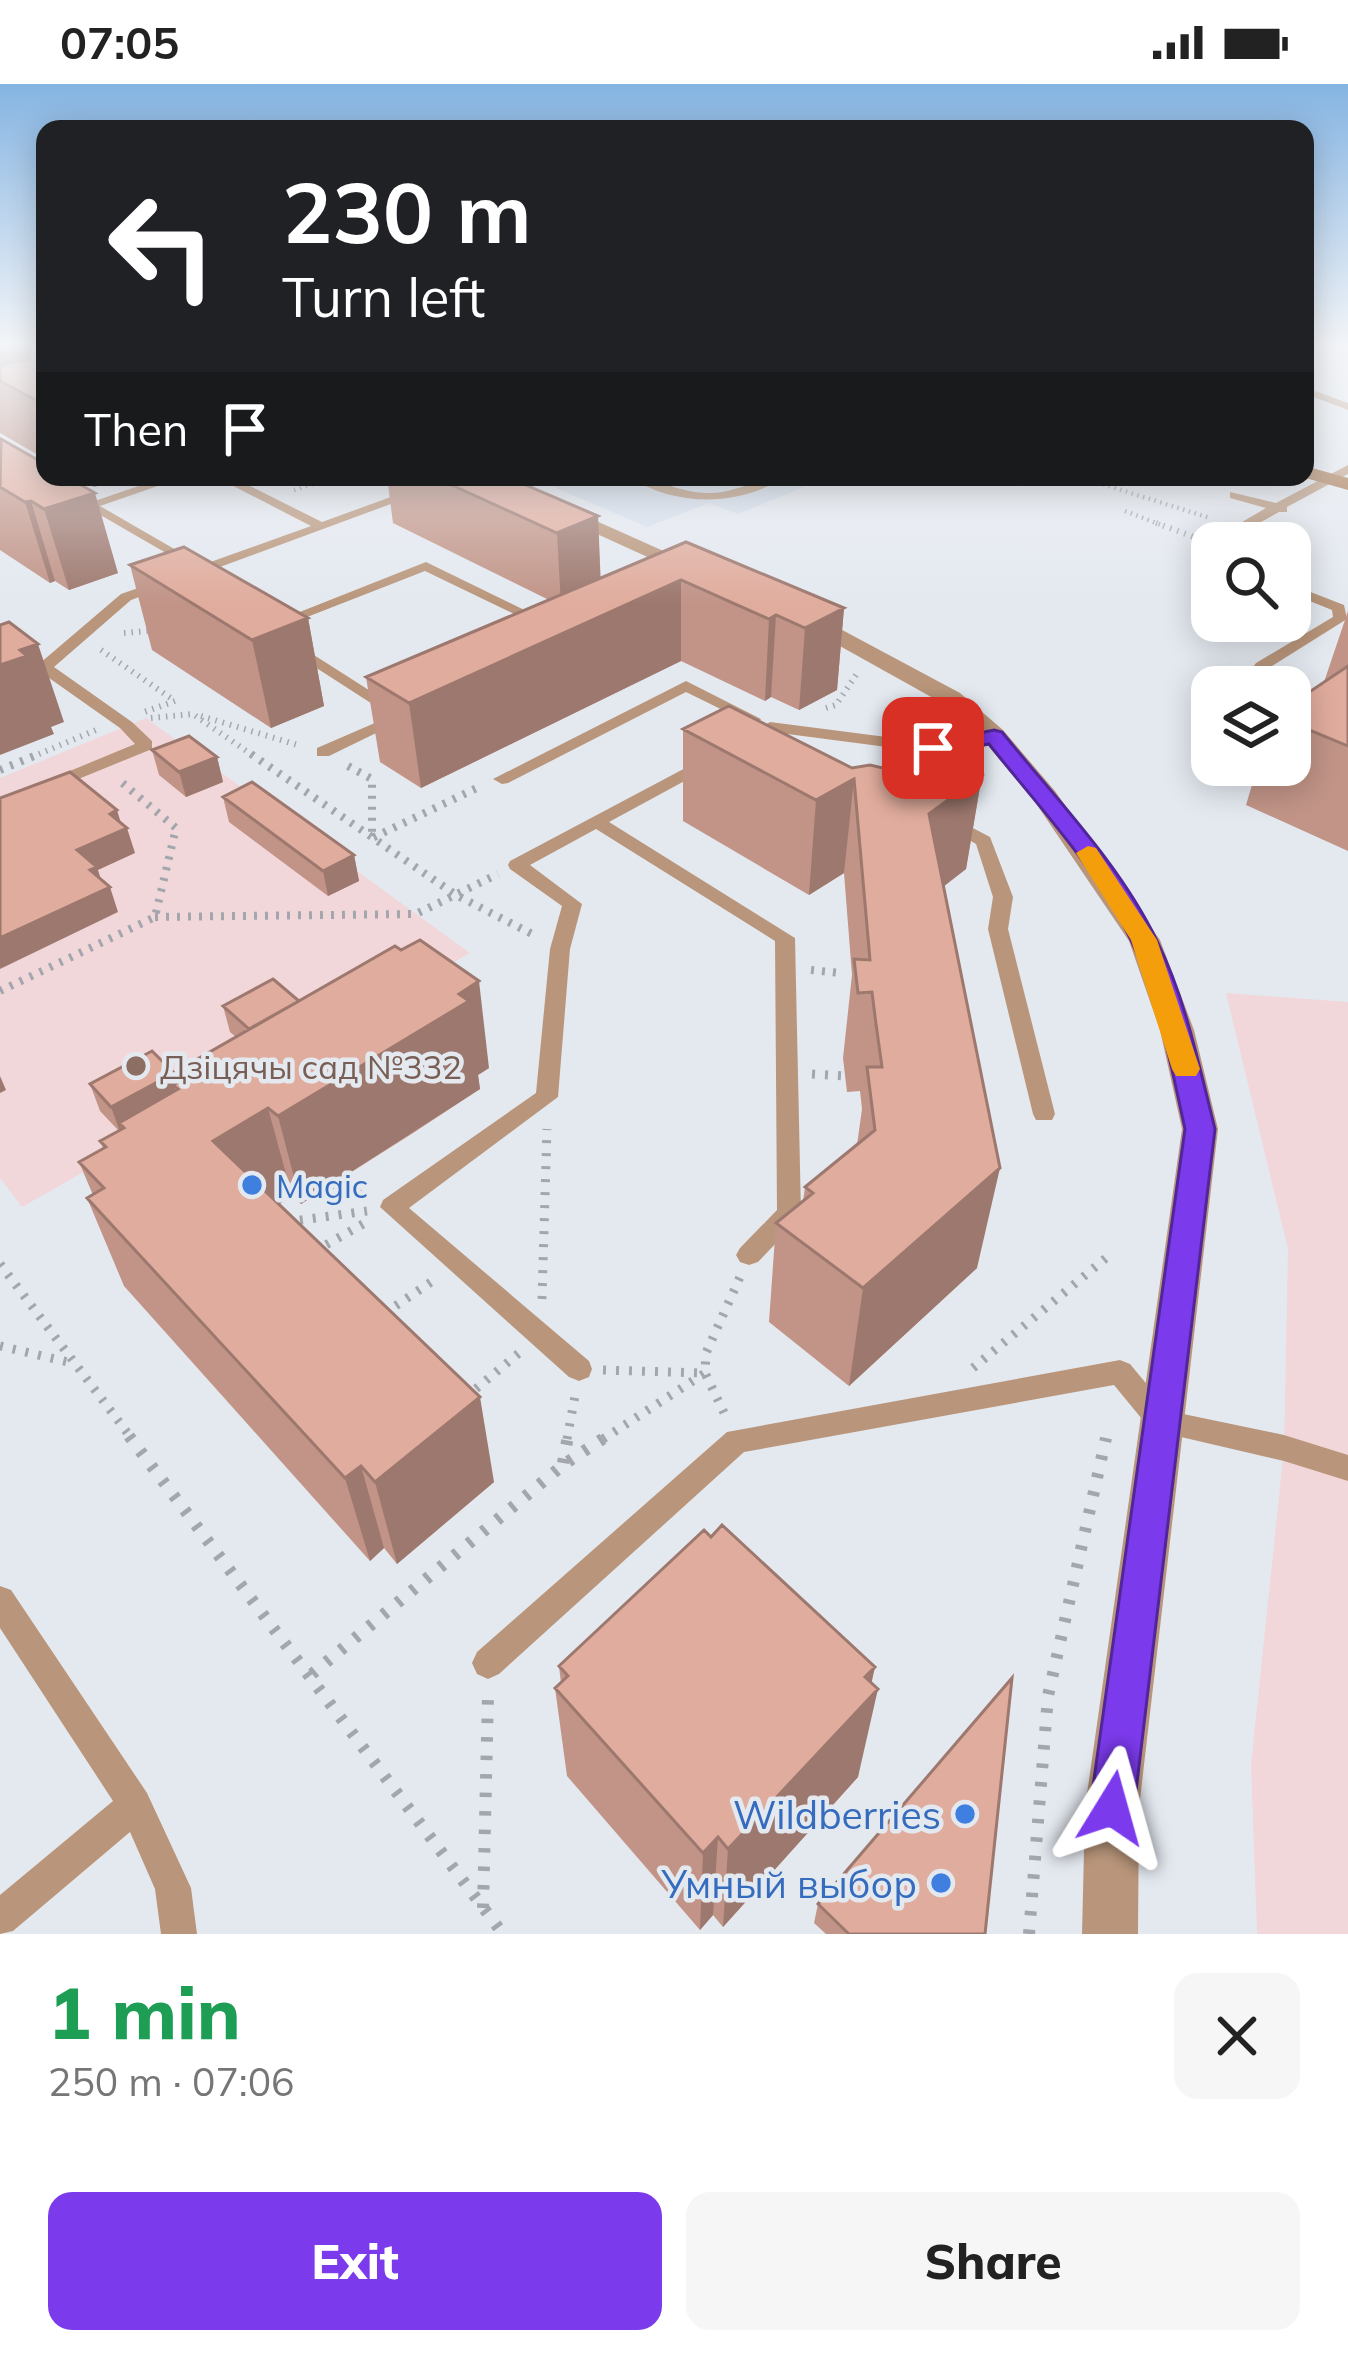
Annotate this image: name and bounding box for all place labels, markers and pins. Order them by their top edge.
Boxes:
pin [882,697,984,799]
place label: Дзіцячы сад №332 [160,1046,462,1087]
marker: Дзіцячы сад №332 [123,1053,149,1079]
place label: Magic [276,1165,368,1206]
marker: Magic [239,1172,265,1198]
place label: Wildberries [733,1790,941,1839]
marker: Wildberries [952,1801,978,1827]
place label: Умный выбор [660,1859,917,1908]
marker: Умный выбор [928,1870,954,1896]

